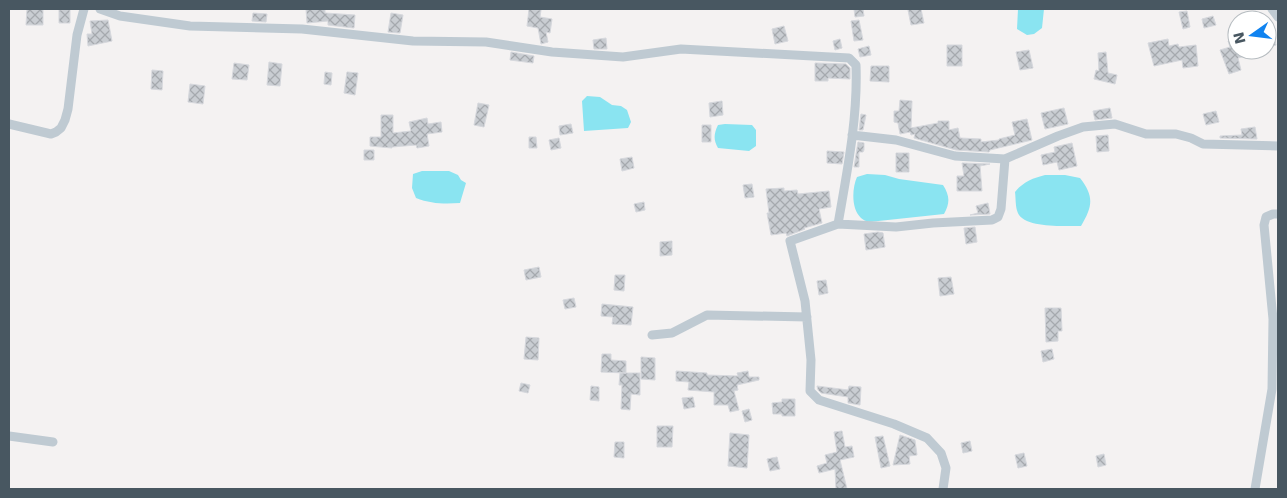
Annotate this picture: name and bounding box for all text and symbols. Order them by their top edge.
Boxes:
north arrow [1227,10,1277,60]
text: N [1230,31,1249,46]

